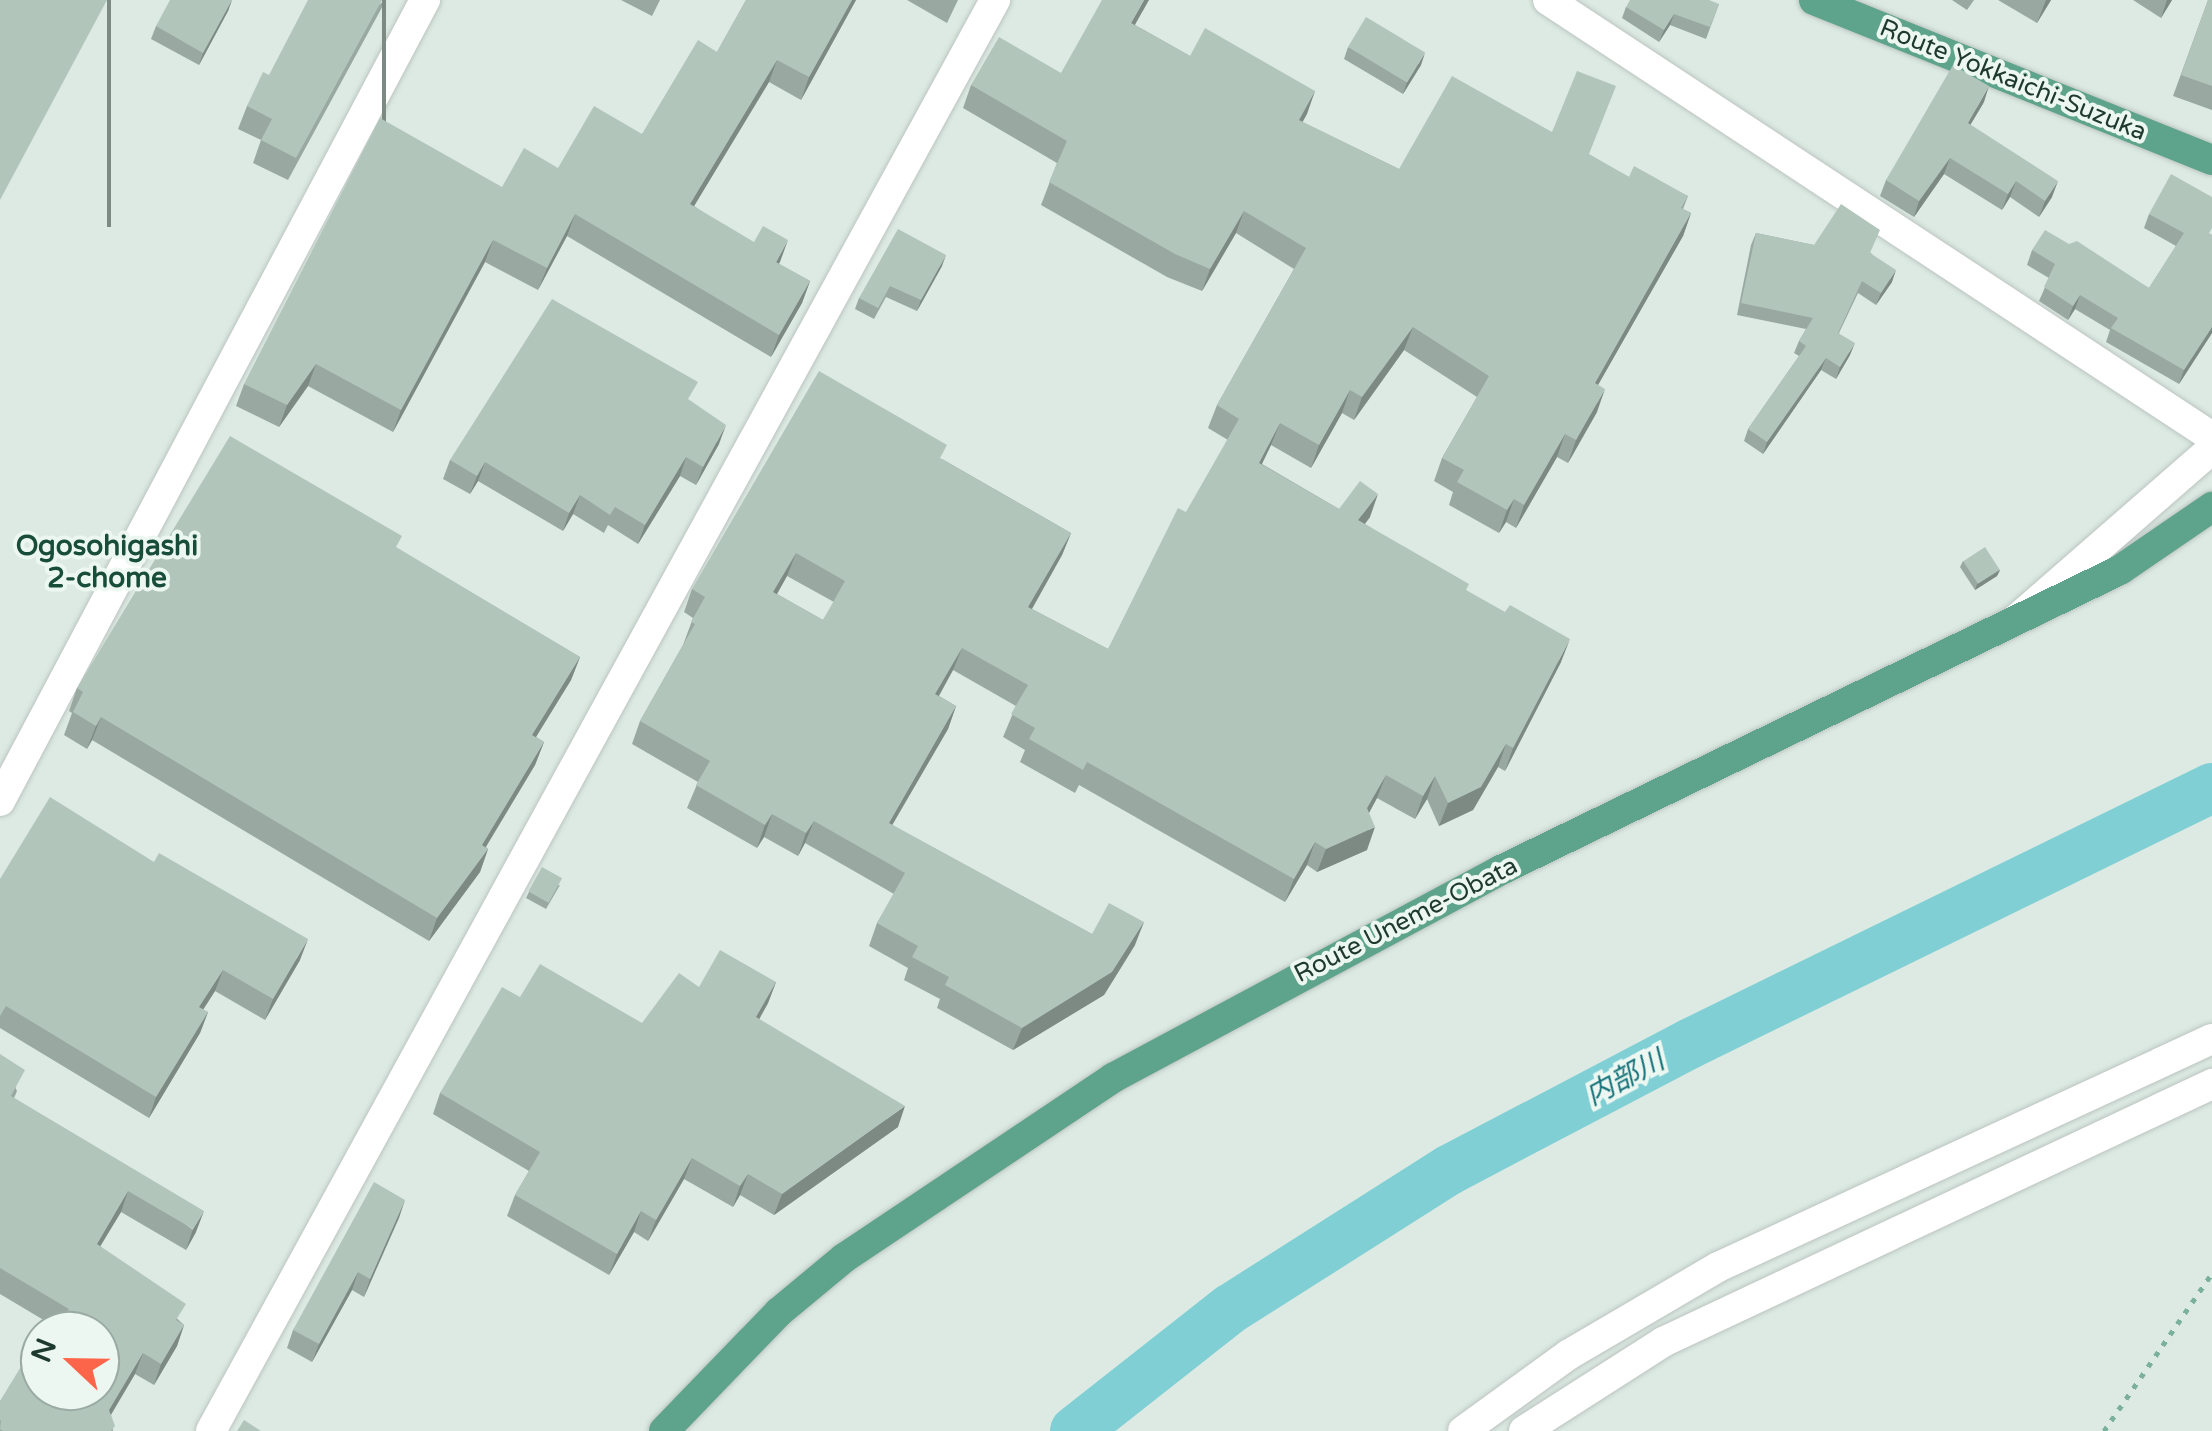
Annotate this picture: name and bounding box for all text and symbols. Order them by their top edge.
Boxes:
street label: Route Yokkaichi-Suzuka [1875,13,2151,147]
district label: Ogosohigashi 2-chome [16,529,198,595]
street label: Route Uneme-Obata [1289,851,1523,989]
water label: 内部川 [1580,1043,1670,1113]
north arrow [20,1311,120,1411]
text: N [24,1334,64,1367]

